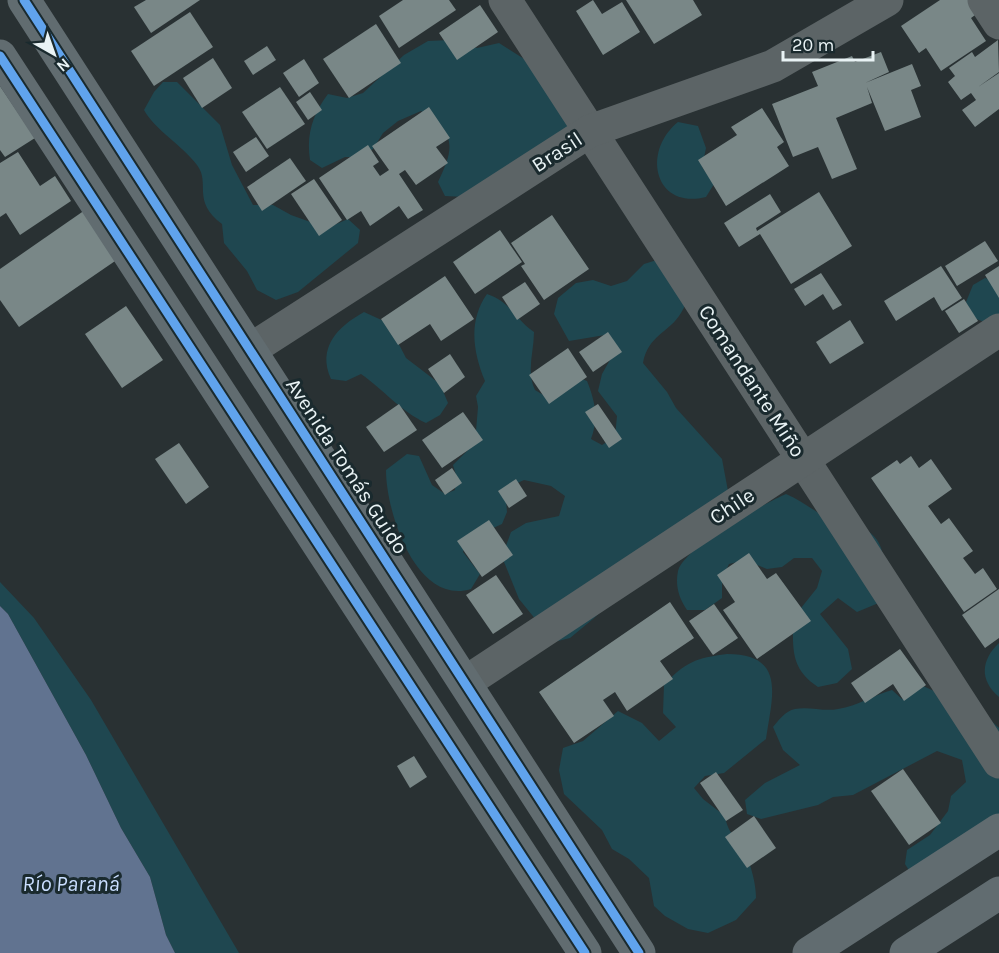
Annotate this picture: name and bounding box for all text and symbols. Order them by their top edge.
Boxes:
north arrow [24,24,84,84]
scale bar [783,24,873,62]
text: 20 m [792,34,834,56]
text: N [53,54,74,76]
street label: Brasil [527,127,587,177]
street label: Comandante Miño [694,300,810,462]
street label: Avenida Tomás Guido [281,374,413,558]
street label: Chile [705,483,759,529]
water label: Río Paraná [22,871,120,897]

